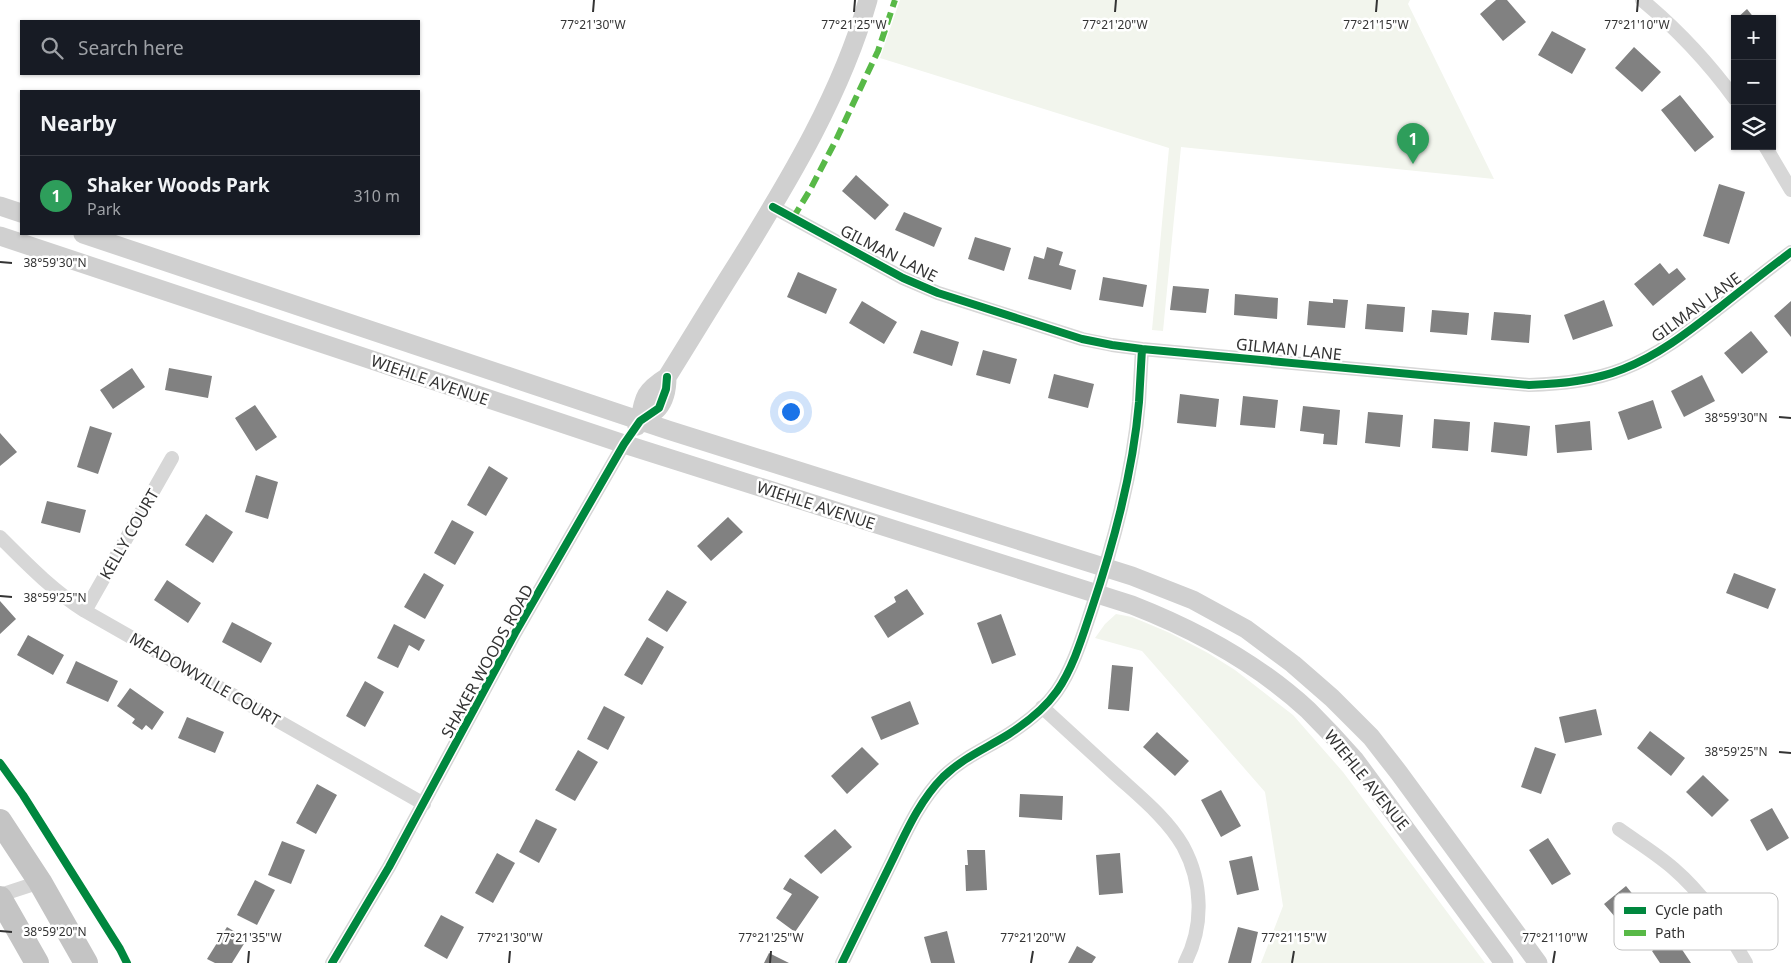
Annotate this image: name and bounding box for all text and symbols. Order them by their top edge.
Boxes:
map controls [1731,15,1776,150]
button: + [1731,15,1776,60]
text: 77°21'30"W [560,16,626,33]
text: 77°21'25"W [821,16,887,33]
text: 77°21'20"W [1082,16,1148,33]
text: 77°21'15"W [1343,16,1409,33]
text: 77°21'10"W [1604,16,1670,33]
search box [20,20,420,75]
icon: search [38,34,66,62]
text: Search here [78,35,184,61]
button: − [1731,60,1776,105]
button: layers [1731,105,1776,150]
text: Nearby [40,109,116,137]
pin: 1 [1397,123,1429,164]
text: Shaker Woods Park [87,172,269,198]
text: 1 [51,185,61,207]
text: 310 m [353,185,400,207]
text: Park [87,198,121,220]
street label: GILMAN LANE [837,219,941,287]
text: 38°59'30"N [23,254,87,271]
street label: GILMAN LANE [1647,267,1745,347]
street label: GILMAN LANE [1235,333,1343,365]
street label: WIEHLE AVENUE [368,350,492,410]
your location [778,399,804,425]
text: 38°59'30"N [1704,409,1768,426]
street label: WIEHLE AVENUE [754,475,878,535]
street label: KELLY COURT [94,485,164,583]
street label: SHAKER WOODS ROAD [436,580,538,742]
text: 38°59'25"N [23,589,87,606]
street label: MEADOWVILLE COURT [126,627,284,731]
street label: WIEHLE AVENUE [1320,725,1414,835]
text: 38°59'25"N [1704,743,1768,760]
legend [1614,893,1778,950]
text: Cycle path [1655,900,1723,919]
text: 38°59'20"N [23,923,87,940]
text: Path [1655,923,1685,942]
text: 77°21'35"W [216,929,282,946]
text: 77°21'30"W [477,929,543,946]
text: 77°21'25"W [738,929,804,946]
text: 77°21'20"W [1000,929,1066,946]
text: 77°21'15"W [1261,929,1327,946]
text: 77°21'10"W [1522,929,1588,946]

